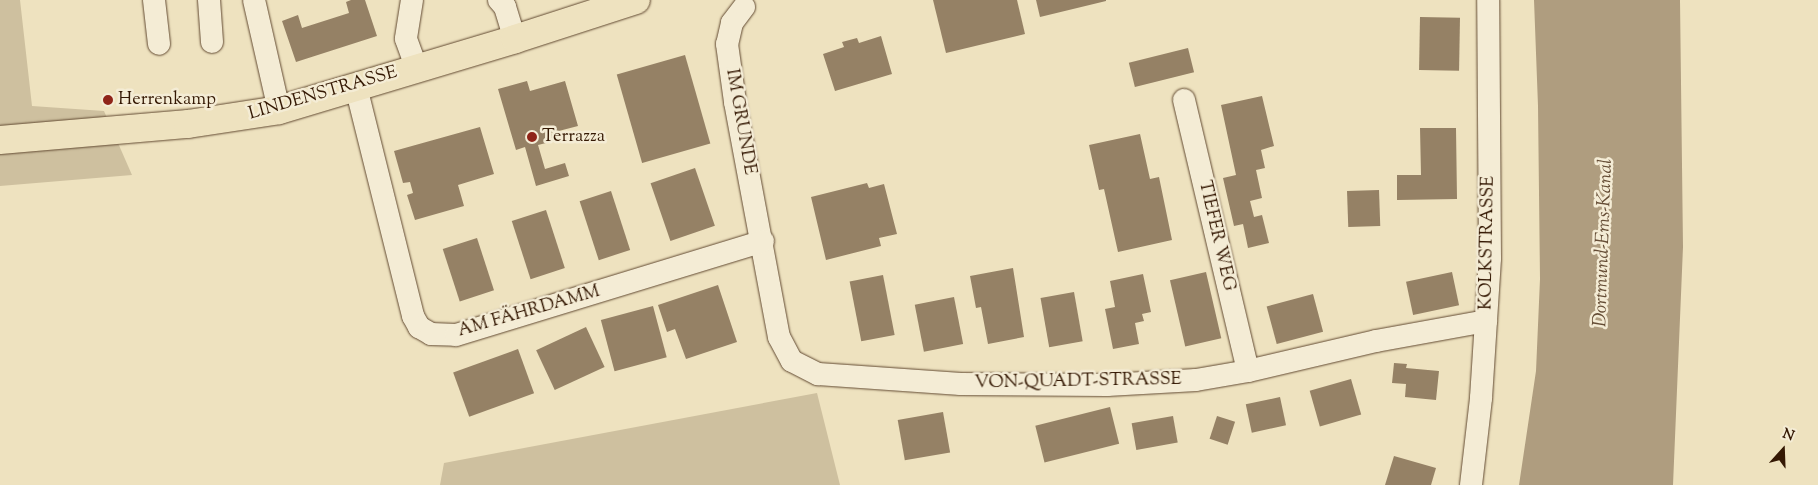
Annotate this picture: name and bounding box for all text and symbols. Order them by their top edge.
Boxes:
street label: LINDENSTRASSE [246,62,400,126]
street label: IM GRUNDE [720,67,760,177]
place label: Herrenkamp [118,89,216,111]
marker: Herrenkamp [102,94,114,106]
place label: Terrazza [542,126,605,148]
marker: Terrazza [526,131,538,143]
water label: Dortmund-Ems-Kanal [1590,158,1618,328]
street label: KOLKSTRASSE [1476,176,1500,310]
street label: TIEFER WEG [1193,179,1239,293]
street label: AM FÄHRDAMM [455,281,603,343]
street label: VON-QUADT-STRASSE [974,369,1182,395]
north arrow [1758,425,1808,475]
text: N [1779,425,1797,447]

